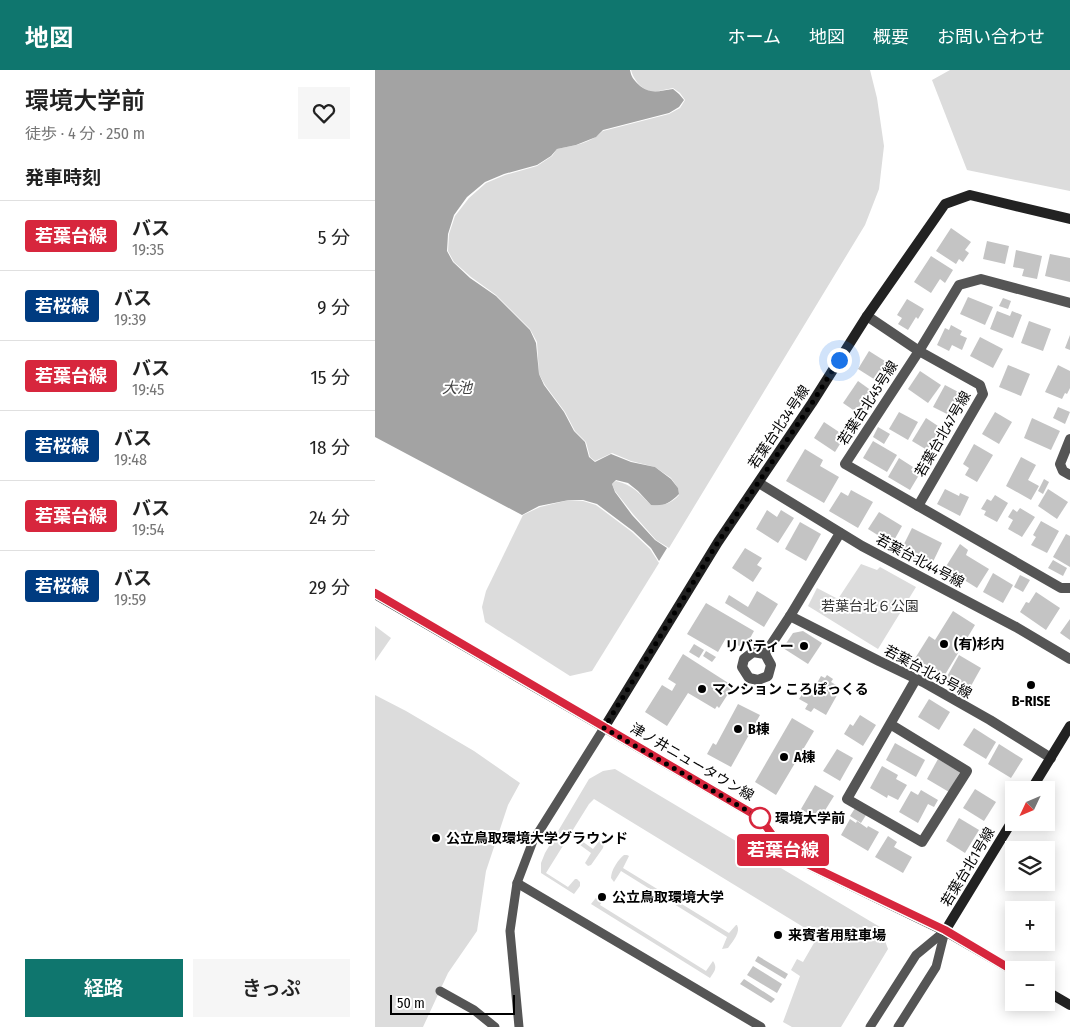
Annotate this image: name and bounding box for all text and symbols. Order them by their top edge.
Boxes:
text: 地図 [25,24,73,52]
text: ホーム [728,26,781,48]
text: 地図 [809,26,845,48]
text: 概要 [873,26,909,48]
text: お問い合わせ [937,26,1045,48]
text: 環境大学前 [25,87,145,115]
button: heart [298,87,350,139]
text: 徒歩 · 4 分 · 250 m [25,124,145,143]
text: 発車時刻 [25,166,101,189]
text: バス [132,217,170,240]
text: 若葉台線 [35,225,107,247]
text: 5 分 [318,226,350,249]
text: 19:35 [132,240,164,259]
text: バス [114,287,152,310]
text: 若桜線 [35,295,89,317]
text: 9 分 [317,296,350,319]
text: 19:39 [114,310,146,329]
your location [827,348,852,373]
text: バス [132,357,170,380]
street label: 若葉台北45号線 [834,358,902,448]
text: 若葉台線 [35,365,107,387]
text: 15 分 [310,366,350,389]
water label: 大池 [442,379,474,397]
text: 19:45 [132,380,164,399]
street label: 若葉台北34号線 [745,382,813,472]
street label: 若葉台北47号線 [912,388,974,480]
text: バス [114,427,152,450]
text: 若桜線 [35,435,89,457]
text: 18 分 [310,436,350,459]
text: 19:48 [114,450,147,469]
text: バス [132,497,170,520]
text: 若葉台線 [35,505,107,527]
text: 24 分 [309,506,350,529]
text: 19:54 [132,520,165,539]
street label: 若葉台北44号線 [873,531,967,591]
text: バス [114,567,152,590]
text: 若桜線 [35,575,89,597]
text: 29 分 [309,576,350,599]
text: 19:59 [114,590,146,609]
park label: 若葉台北６公園 [821,598,919,615]
place label: (有)杉内 [954,636,1004,653]
place label: リバティー [725,638,794,655]
marker: (有)杉内 [938,638,950,650]
marker: リバティー [798,640,810,652]
street label: 若葉台北43号線 [881,642,975,702]
marker: B-RISE [1025,679,1037,691]
place label: マンション ころぽっくる [712,681,869,698]
marker: マンション ころぽっくる [696,683,708,695]
place label: B-RISE [1012,693,1051,710]
street label: 津ノ井ニュータウン線 [627,720,757,804]
place label: B棟 [748,721,770,738]
marker: B棟 [732,723,744,735]
place label: A棟 [793,749,816,766]
marker: A棟 [778,751,790,763]
north arrow [1005,781,1055,831]
map controls [1005,781,1055,1011]
marker: 環境大学前 [749,807,771,829]
place label: 環境大学前 [775,810,845,827]
street label: 若葉台北1号線 [938,824,998,910]
place label: 公立鳥取環境大学グラウンド [446,830,628,847]
marker: 公立鳥取環境大学グラウンド [430,832,442,844]
line badge: 若葉台線 [748,834,818,866]
text: 若葉台線 [747,839,819,861]
button: layers [1005,841,1055,891]
place label: 公立鳥取環境大学 [612,889,724,906]
marker: 公立鳥取環境大学 [596,891,608,903]
button: + [1005,901,1055,951]
place label: 来賓者用駐車場 [788,927,886,944]
marker: 来賓者用駐車場 [772,929,784,941]
button: 経路 [25,959,183,1017]
button: きっぷ [193,959,350,1017]
button: − [1005,961,1055,1011]
scale bar [390,992,515,1015]
text: 50 m [397,995,425,1012]

